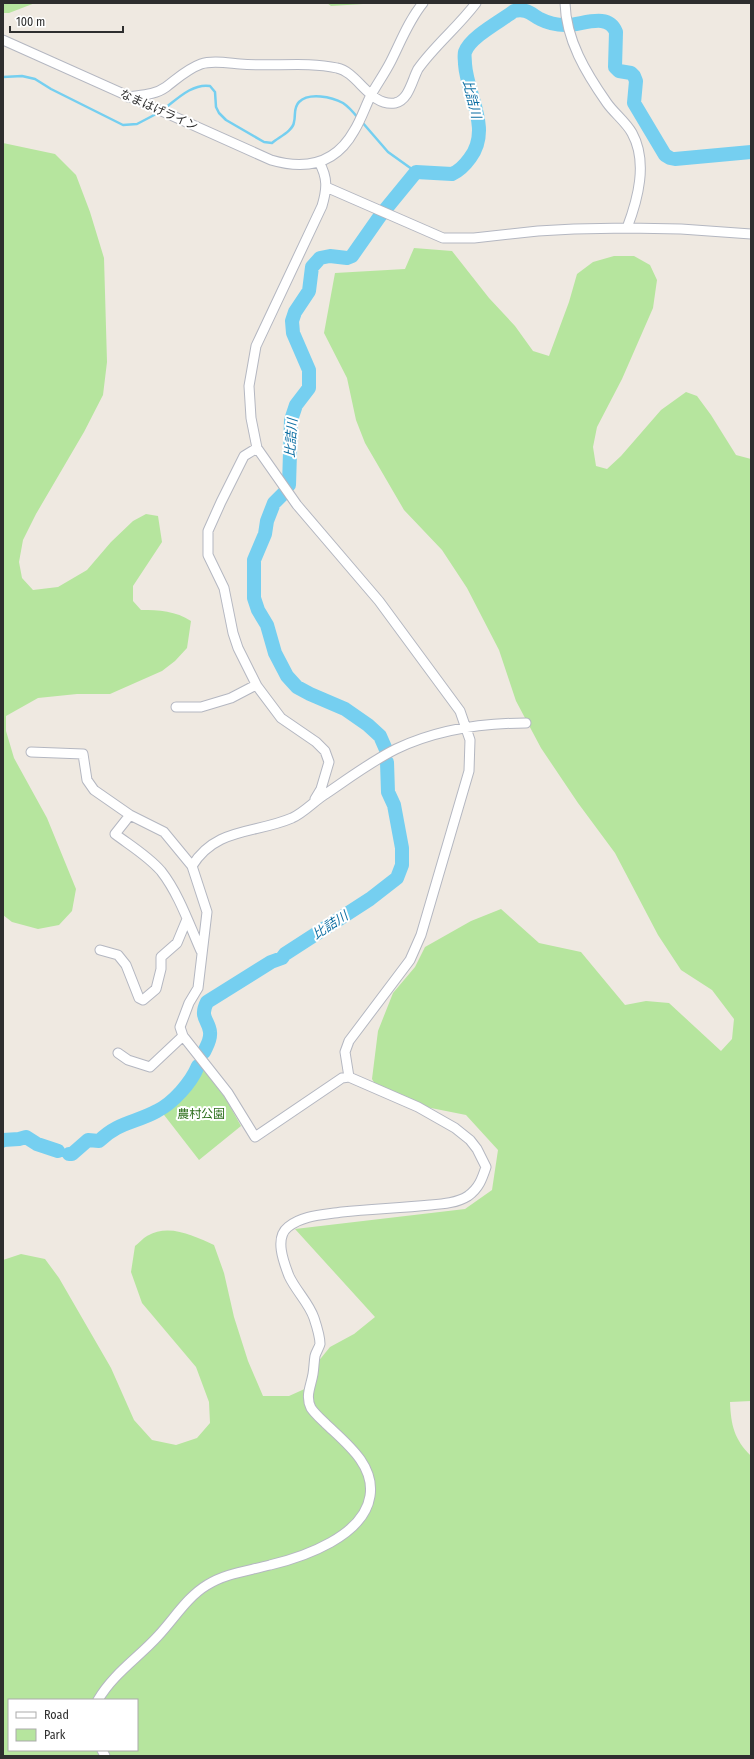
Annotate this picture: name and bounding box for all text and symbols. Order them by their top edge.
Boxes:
scale bar [10,8,123,34]
text: 100 m [16,15,45,29]
water label: 比詰川 [460,78,484,122]
street label: なまはげライン [118,87,200,133]
water label: 比詰川 [282,416,300,458]
water label: 比詰川 [310,907,352,942]
park label: 農村公園 [177,1107,225,1121]
legend [8,1699,138,1751]
text: Road [44,1708,69,1722]
text: Park [44,1728,66,1742]

